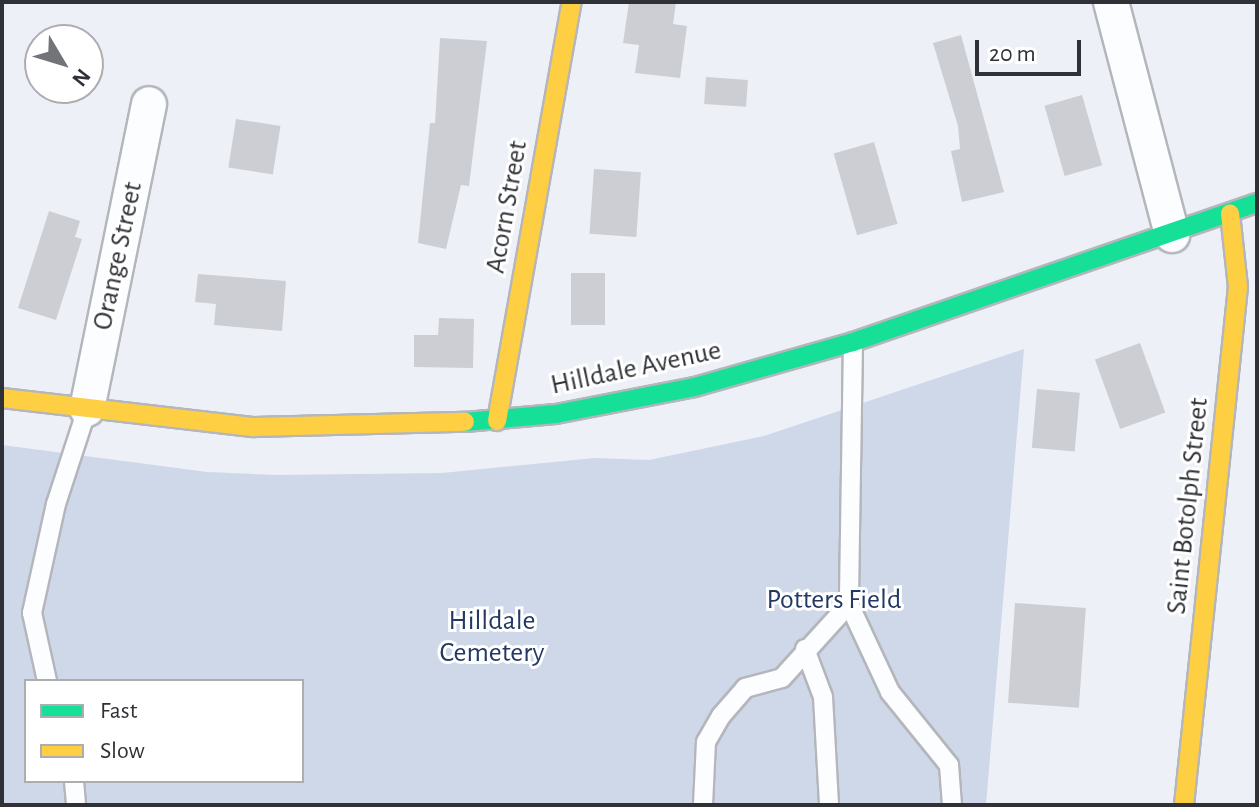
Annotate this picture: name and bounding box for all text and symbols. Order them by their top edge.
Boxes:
north arrow [24,24,104,104]
scale bar [979,24,1085,74]
text: 20 m [989,42,1036,66]
text: N [68,65,95,90]
street label: Acorn Street [479,138,535,276]
street label: Orange Street [86,179,150,333]
street label: Hilldale Avenue [548,334,724,402]
street label: Saint Botolph Street [1160,396,1216,616]
park label: Potters Field [767,583,901,617]
park label: Hilldale Cemetery [440,604,544,670]
legend [24,679,304,783]
text: Fast [100,699,137,723]
text: Slow [100,739,145,763]

